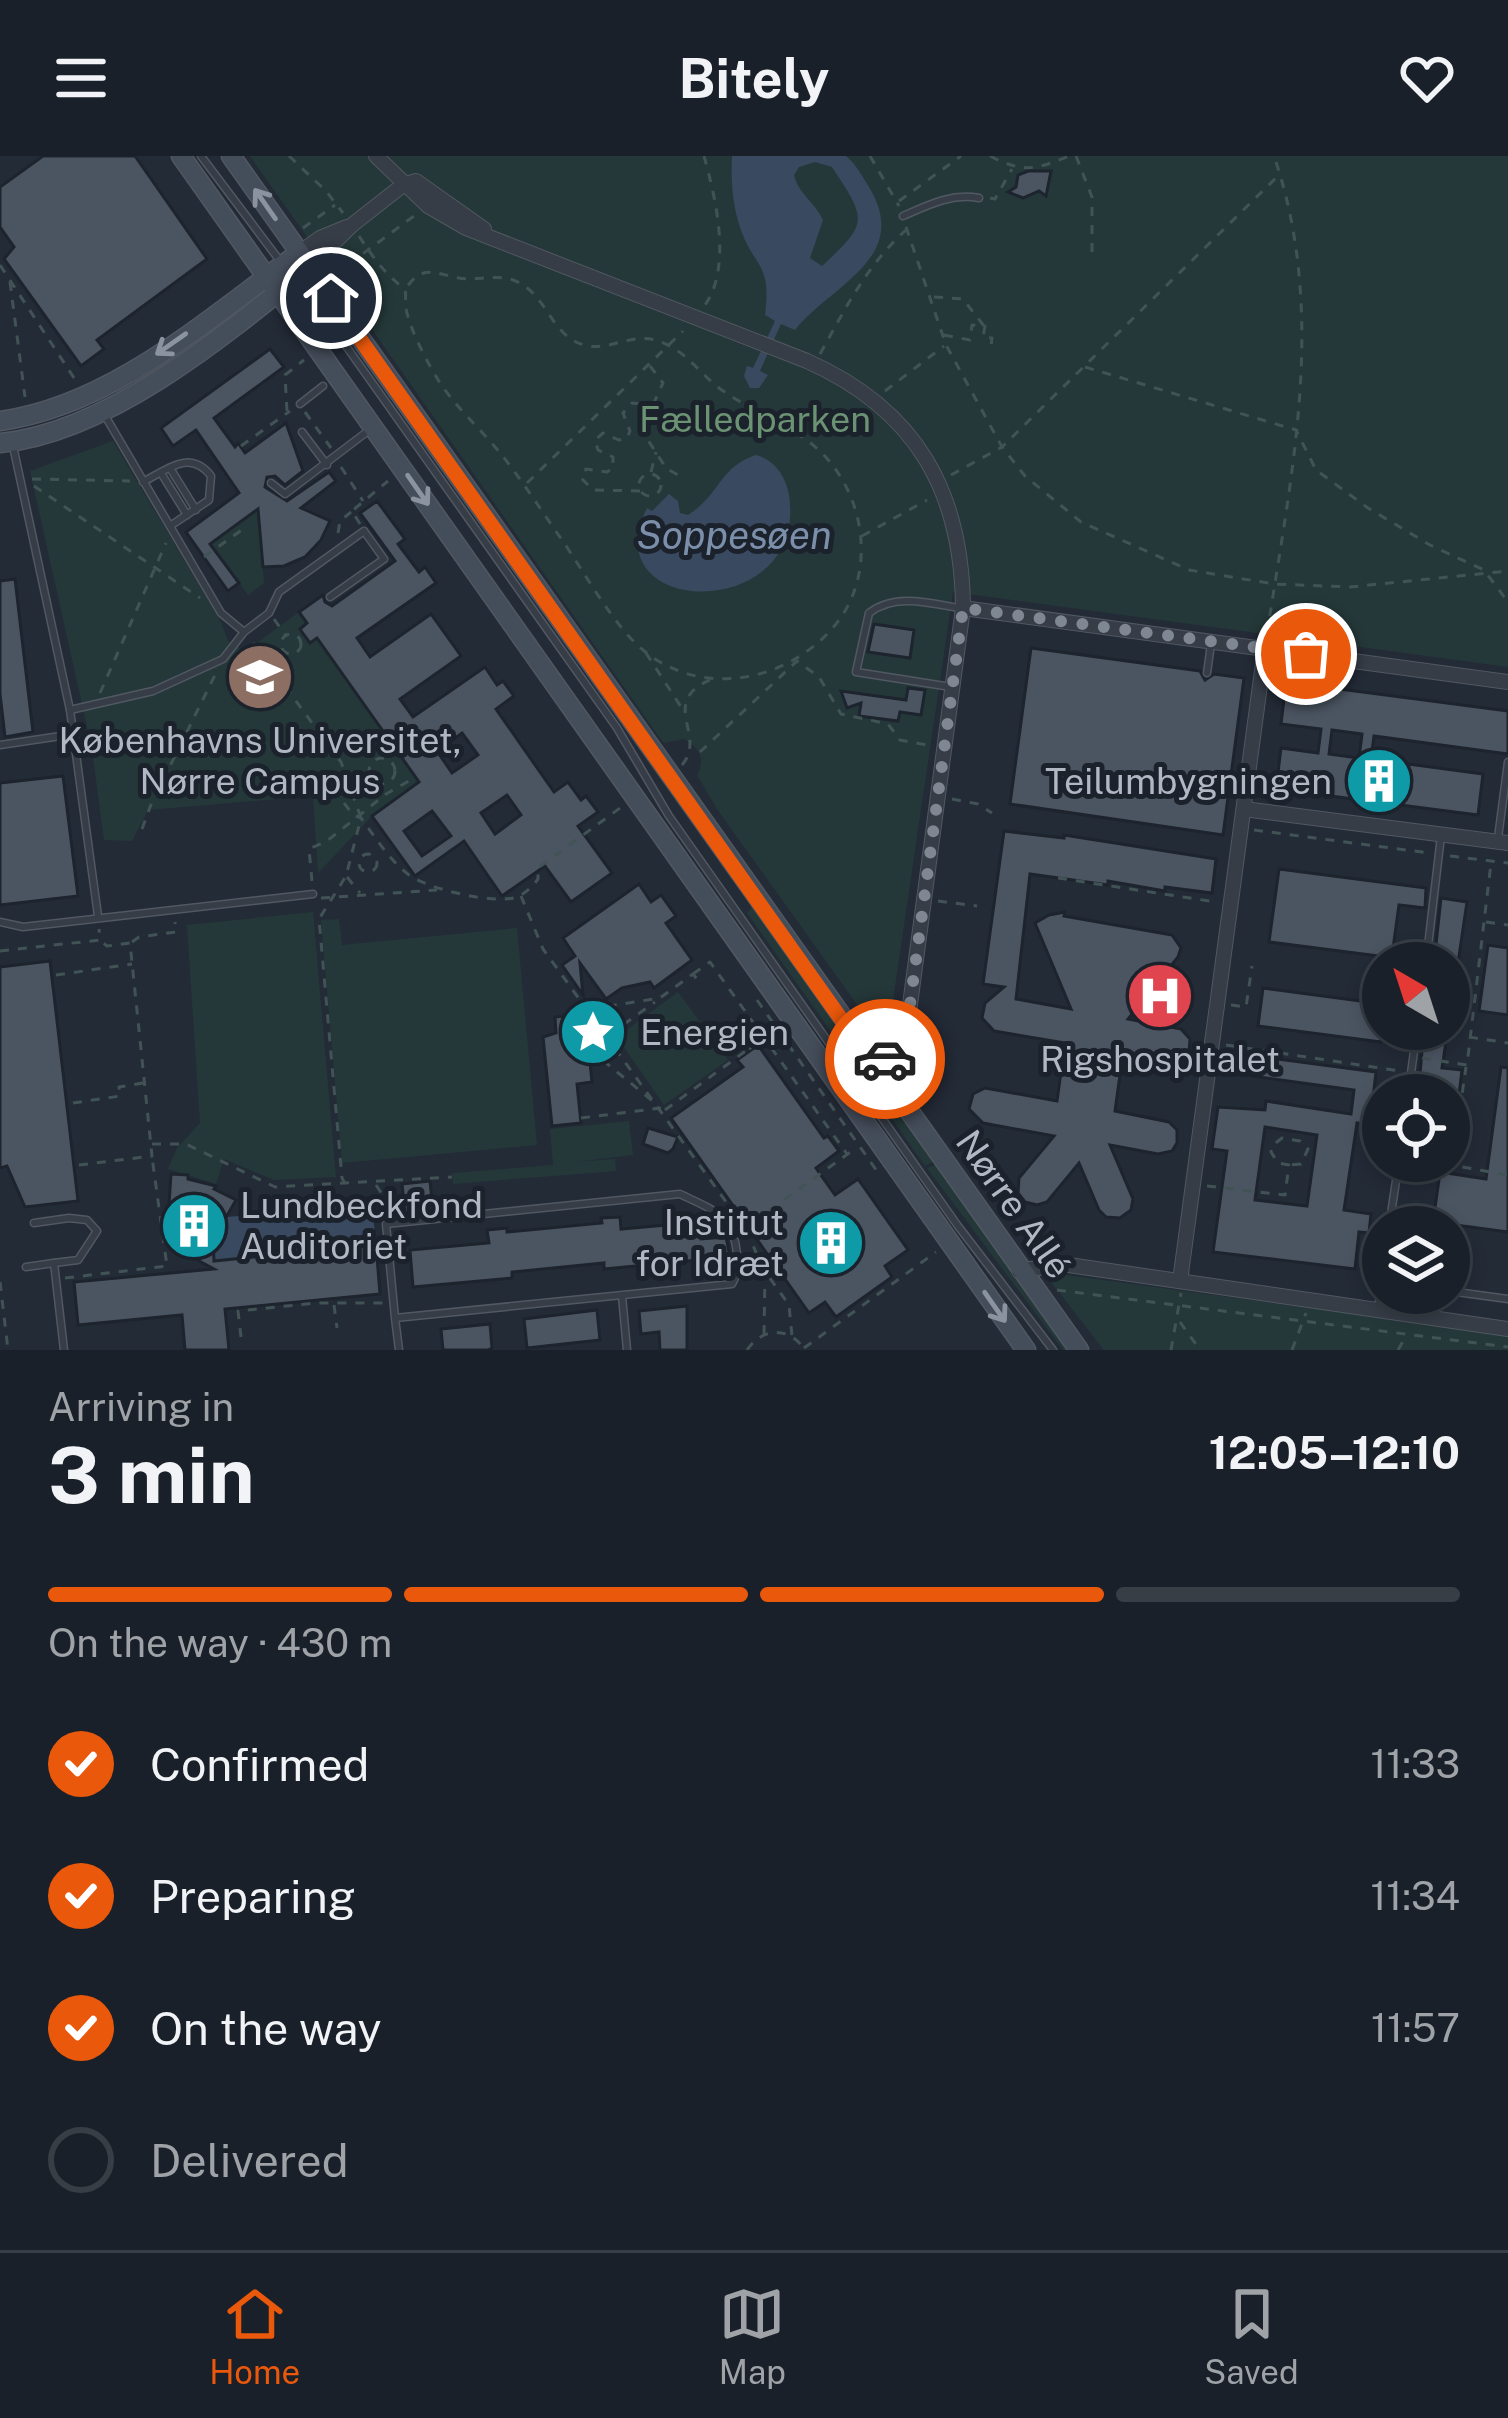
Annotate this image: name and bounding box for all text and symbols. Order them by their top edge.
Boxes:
icon: menu [48,45,114,111]
icon: heart [1394,45,1460,111]
text: Bitely [679,47,829,110]
one-way arrow [253,188,278,222]
pin [280,247,382,349]
icon: home [298,265,364,331]
one-way arrow [155,331,188,356]
park label: Fælledparken [639,398,871,440]
one-way arrow [405,473,431,506]
water label: Soppesøen [636,512,832,558]
pin [1255,603,1357,705]
icon: bag [1273,621,1339,687]
school or university icon: Københavns Universitet, Nørre Campus [225,642,295,712]
place label: Københavns Universitet, Nørre Campus [59,719,461,802]
building icon: Teilumbygningen [1344,746,1414,816]
place label: Teilumbygningen [1045,760,1332,802]
north arrow [1362,942,1470,1050]
map controls [1362,942,1470,1314]
hospital icon: Rigshospitalet [1125,961,1195,1031]
place icon: Energien [558,997,628,1067]
courier [825,999,945,1119]
place label: Energien [640,1011,789,1053]
icon: car [852,1026,918,1092]
place label: Rigshospitalet [1040,1038,1280,1080]
button: locate [1362,1074,1470,1182]
street label: Nørre Allé [948,1122,1080,1286]
place label: Lundbeckfond Auditoriet [240,1184,483,1267]
building icon: Lundbeckfond Auditoriet [159,1191,229,1261]
place label: Institut for Idræt [636,1201,784,1284]
button: layers [1362,1206,1470,1314]
building icon: Institut for Idræt [796,1208,866,1278]
one-way arrow [982,1290,1007,1323]
text: Arriving in [48,1384,234,1430]
text: 12:05–12:10 [1209,1426,1460,1479]
text: 3 min [48,1429,255,1521]
text: On the way · 430 m [48,1620,392,1666]
icon: check [48,1731,114,1797]
text: Confirmed [150,1738,369,1791]
text: 11:33 [1371,1741,1460,1787]
icon: check [48,1863,114,1929]
text: Preparing [150,1870,356,1923]
text: 11:34 [1370,1873,1460,1919]
icon: check [48,1995,114,2061]
text: On the way [150,2002,382,2055]
text: 11:57 [1371,2005,1460,2051]
text: Delivered [150,2134,349,2187]
tab: Home [209,2281,300,2391]
tab: Map [719,2281,786,2391]
tab: Saved [1204,2281,1299,2391]

